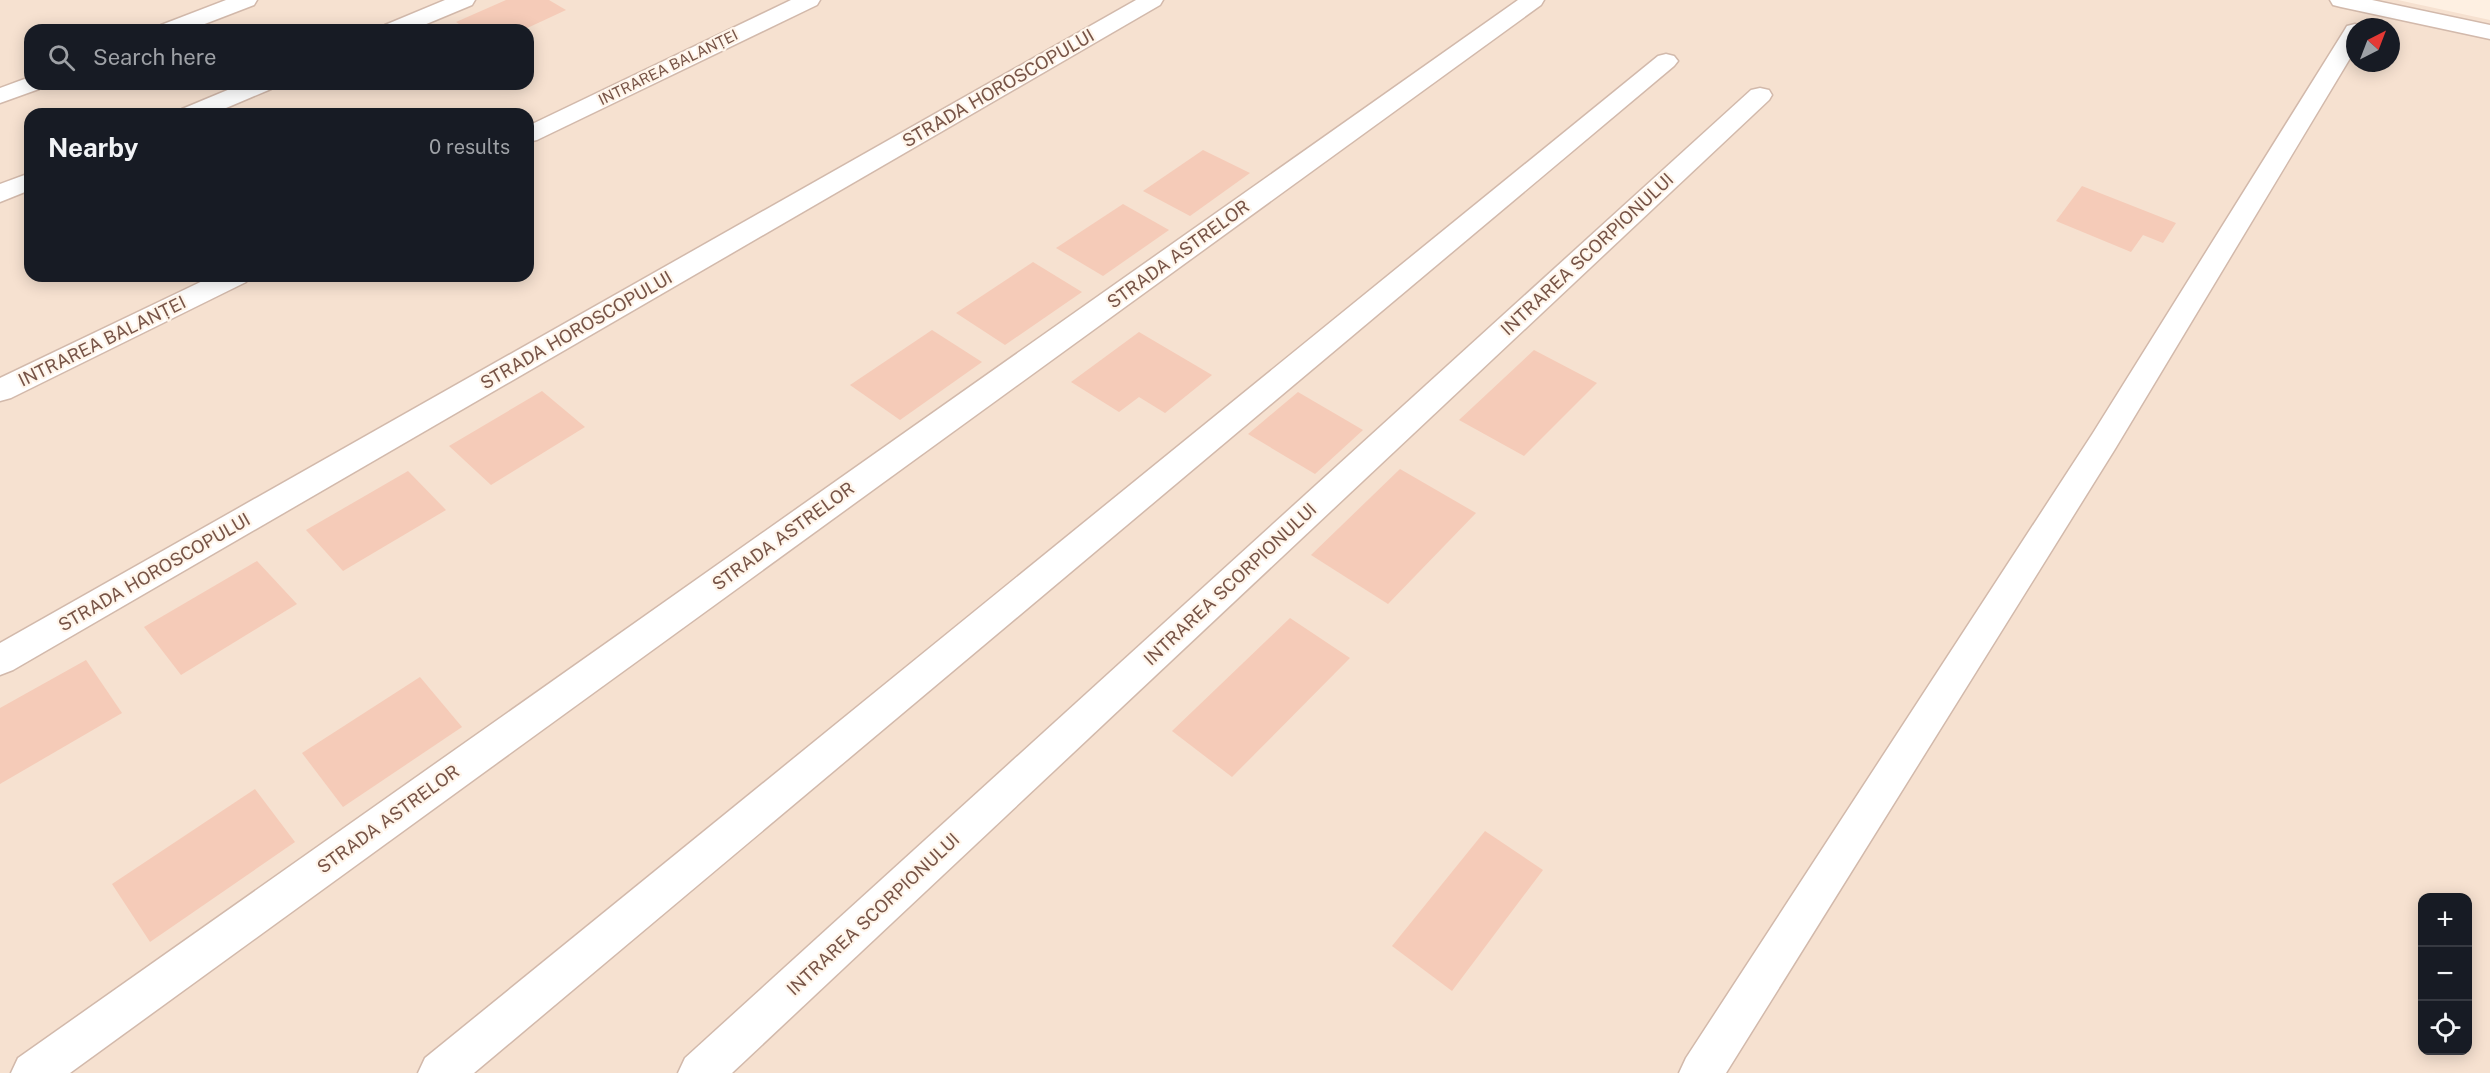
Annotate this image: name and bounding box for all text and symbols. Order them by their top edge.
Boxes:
north arrow [2346,18,2400,72]
search box [24,24,534,90]
street label: STRADA HOROSCOPULUI [898,24,1098,152]
street label: INTRAREA BALANȚEI [596,26,740,108]
icon: search [45,41,78,74]
text: Search here [93,44,217,70]
text: Nearby [48,132,138,163]
text: 0 results [429,135,510,159]
street label: INTRAREA SCORPIONULUI [1497,169,1677,339]
street label: STRADA ASTRELOR [1103,195,1253,313]
street label: STRADA HOROSCOPULUI [476,266,676,394]
street label: INTRAREA BALANȚEI [15,291,189,391]
street label: STRADA ASTRELOR [708,477,858,595]
street label: INTRAREA SCORPIONULUI [1140,499,1320,669]
street label: STRADA HOROSCOPULUI [54,508,254,636]
street label: STRADA ASTRELOR [313,760,463,878]
street label: INTRAREA SCORPIONULUI [783,829,963,999]
map controls [2418,893,2472,1055]
button: + [2418,893,2472,947]
button: − [2418,947,2472,1001]
button: locate [2418,1001,2472,1055]

